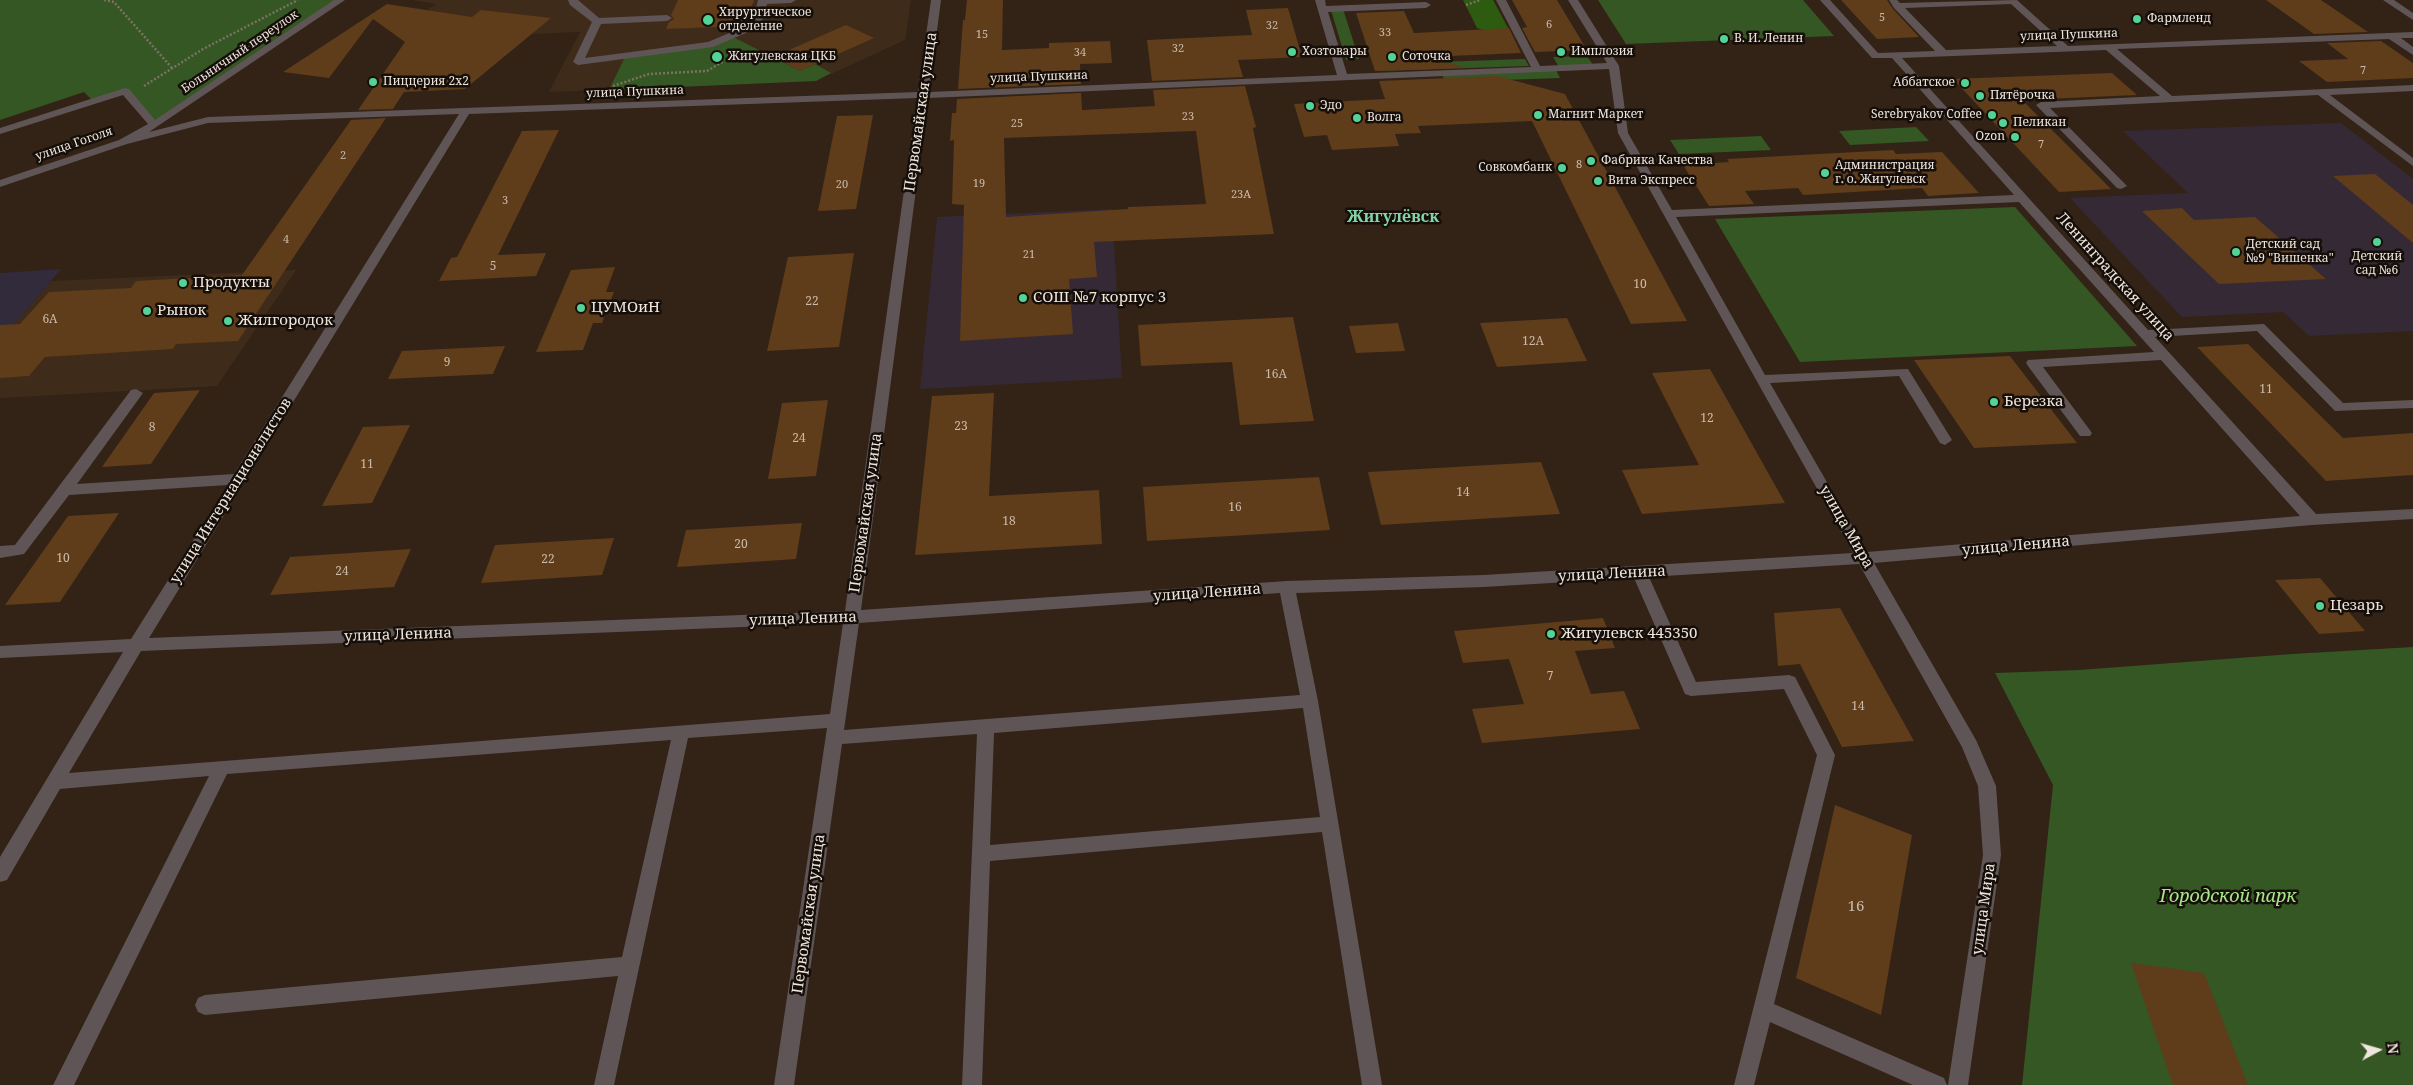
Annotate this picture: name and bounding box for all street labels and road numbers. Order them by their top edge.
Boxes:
street label: Больничный переулок [179,8,301,96]
street label: улица Пушкина [2020,26,2118,44]
street label: Первомайская улица [901,31,941,193]
street label: улица Пушкина [990,68,1088,86]
street label: улица Пушкина [586,83,684,101]
street label: улица Гоголя [33,124,115,164]
street label: Ленинградская улица [2052,209,2178,345]
street label: улица Интернационалистов [166,395,296,587]
street label: Первомайская улица [846,432,886,594]
street label: улица Мира [1815,482,1877,572]
street label: улица Ленина [1961,532,2071,560]
street label: улица Ленина [1558,562,1666,586]
street label: улица Ленина [1153,580,1261,606]
street label: улица Ленина [749,608,857,630]
street label: улица Ленина [344,624,452,646]
street label: Первомайская улица [789,833,829,995]
street label: улица Мира [1969,862,1999,956]

